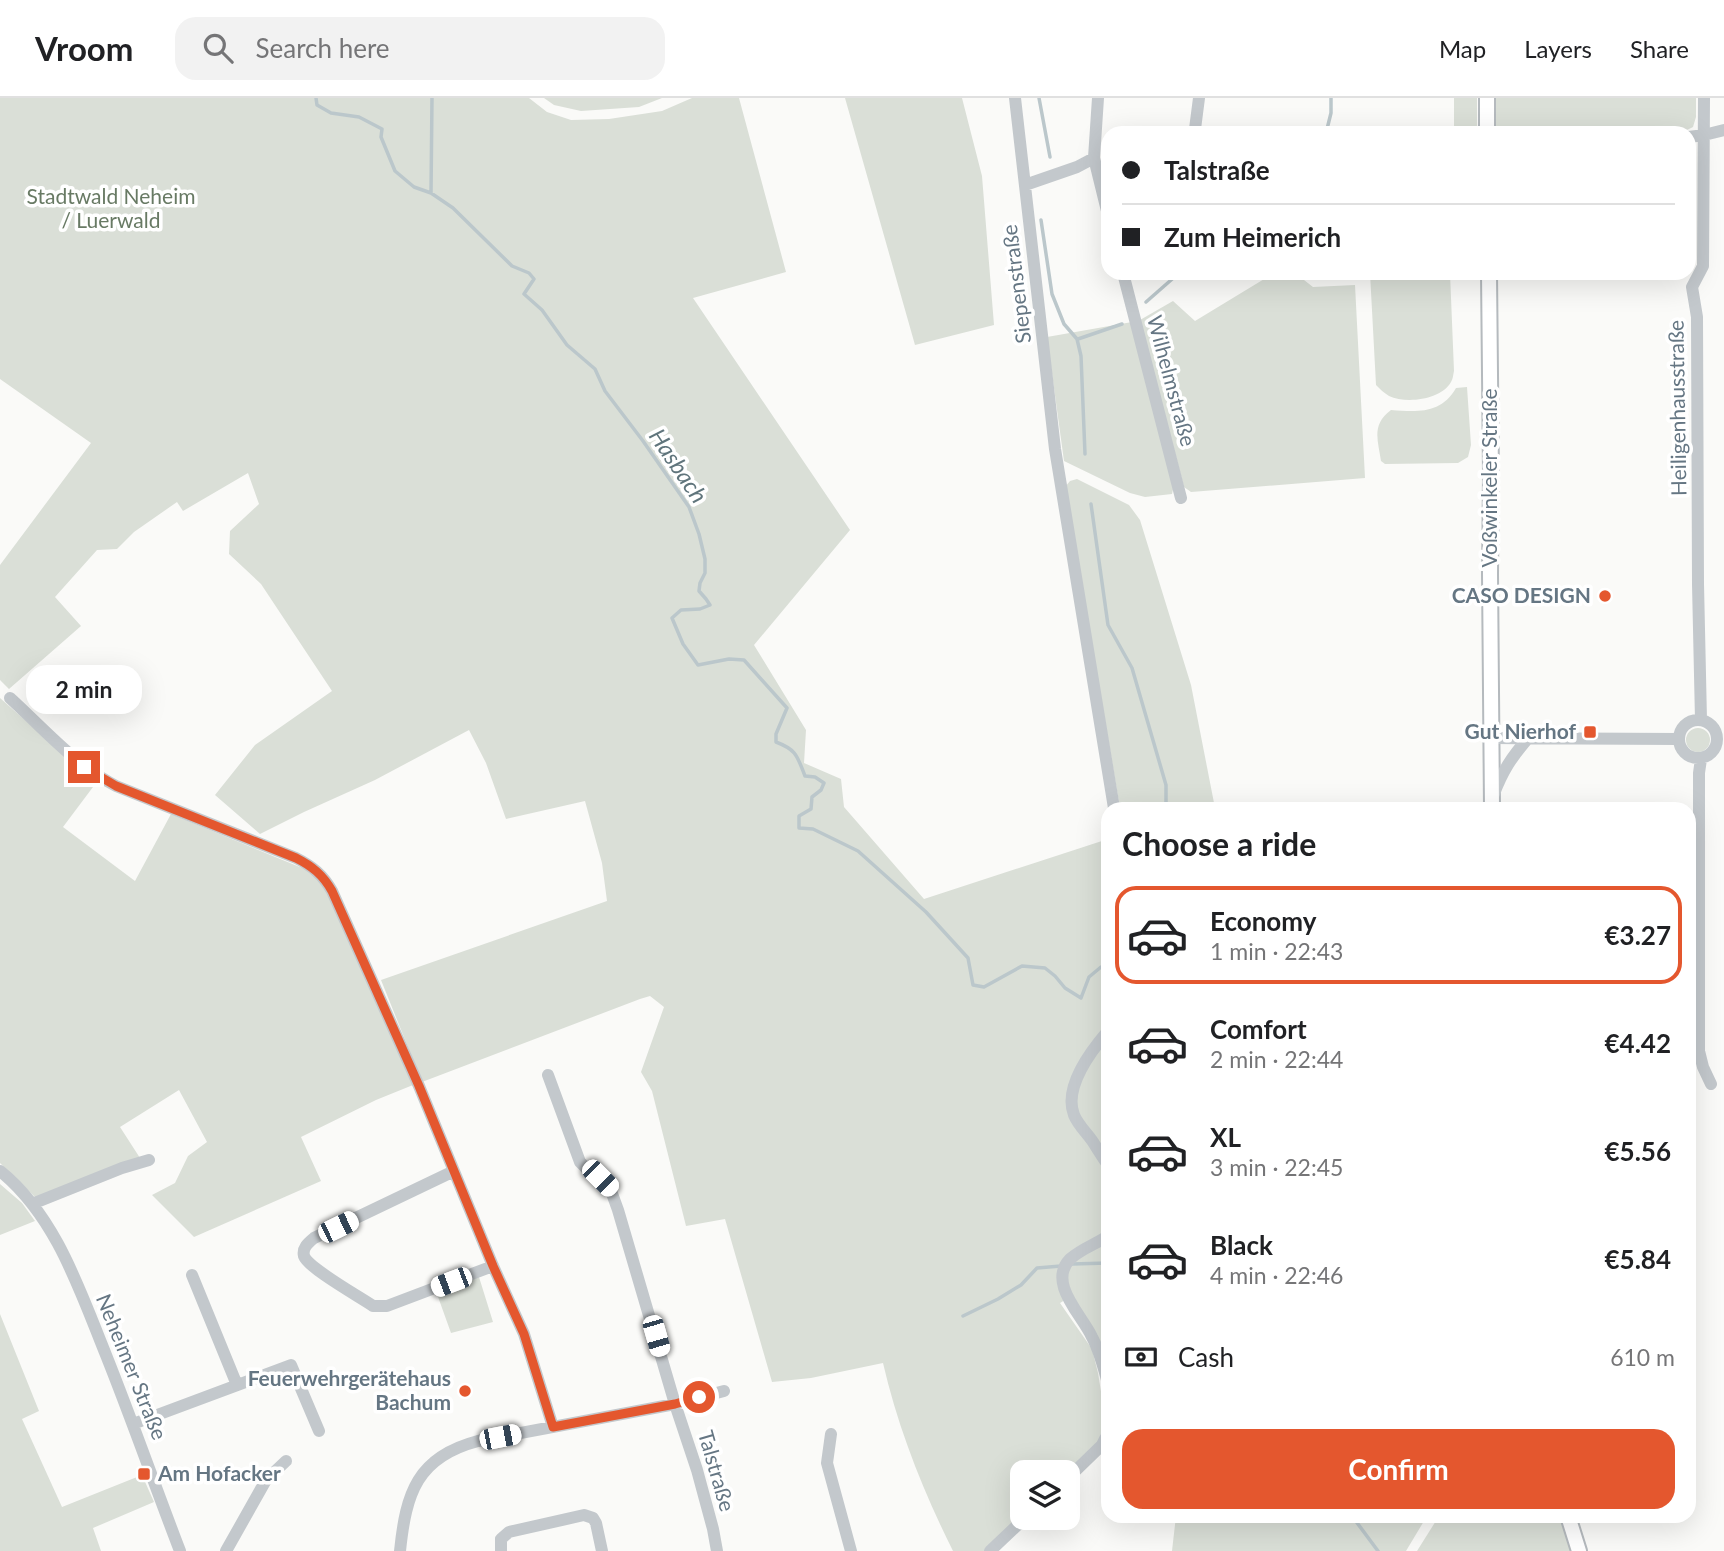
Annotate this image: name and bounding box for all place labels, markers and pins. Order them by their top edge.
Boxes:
place label: CASO DESIGN [1452,582,1591,607]
marker: CASO DESIGN [1597,588,1613,604]
place label: Gut Nierhof [1465,718,1576,743]
marker: Gut Nierhof [1582,724,1598,740]
place label: Feuerwehrgerätehaus Bachum [248,1365,451,1414]
marker: Feuerwehrgerätehaus Bachum [457,1383,473,1399]
place label: Am Hofacker [157,1460,281,1485]
marker: Am Hofacker [136,1466,152,1482]

